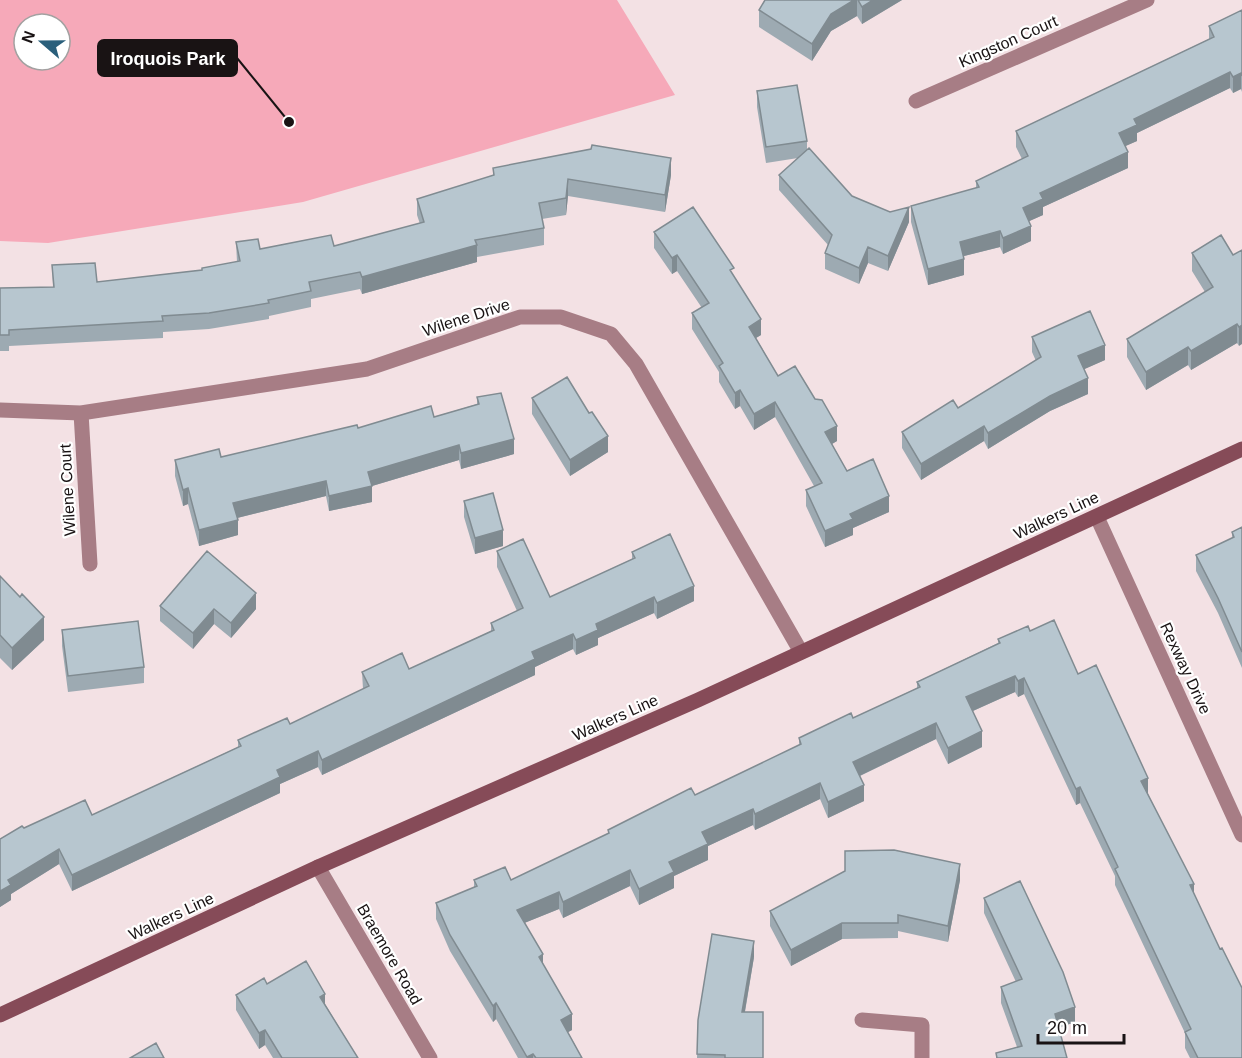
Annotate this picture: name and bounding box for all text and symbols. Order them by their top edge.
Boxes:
north arrow [12,12,72,72]
street label: Kingston Court [956,12,1061,71]
text: N [18,29,38,45]
callout: Iroquois Park [98,40,237,76]
text: Iroquois Park [110,49,227,69]
street label: Wilene Drive [420,295,512,340]
street label: Wilene Court [57,443,78,537]
street label: Walkers Line [1011,488,1102,543]
street label: Rexway Drive [1157,620,1214,717]
street label: Walkers Line [570,691,661,744]
street label: Walkers Line [126,889,217,944]
street label: Braemore Road [354,901,425,1007]
scale bar [1038,1007,1124,1045]
text: 20 m [1047,1018,1087,1038]

